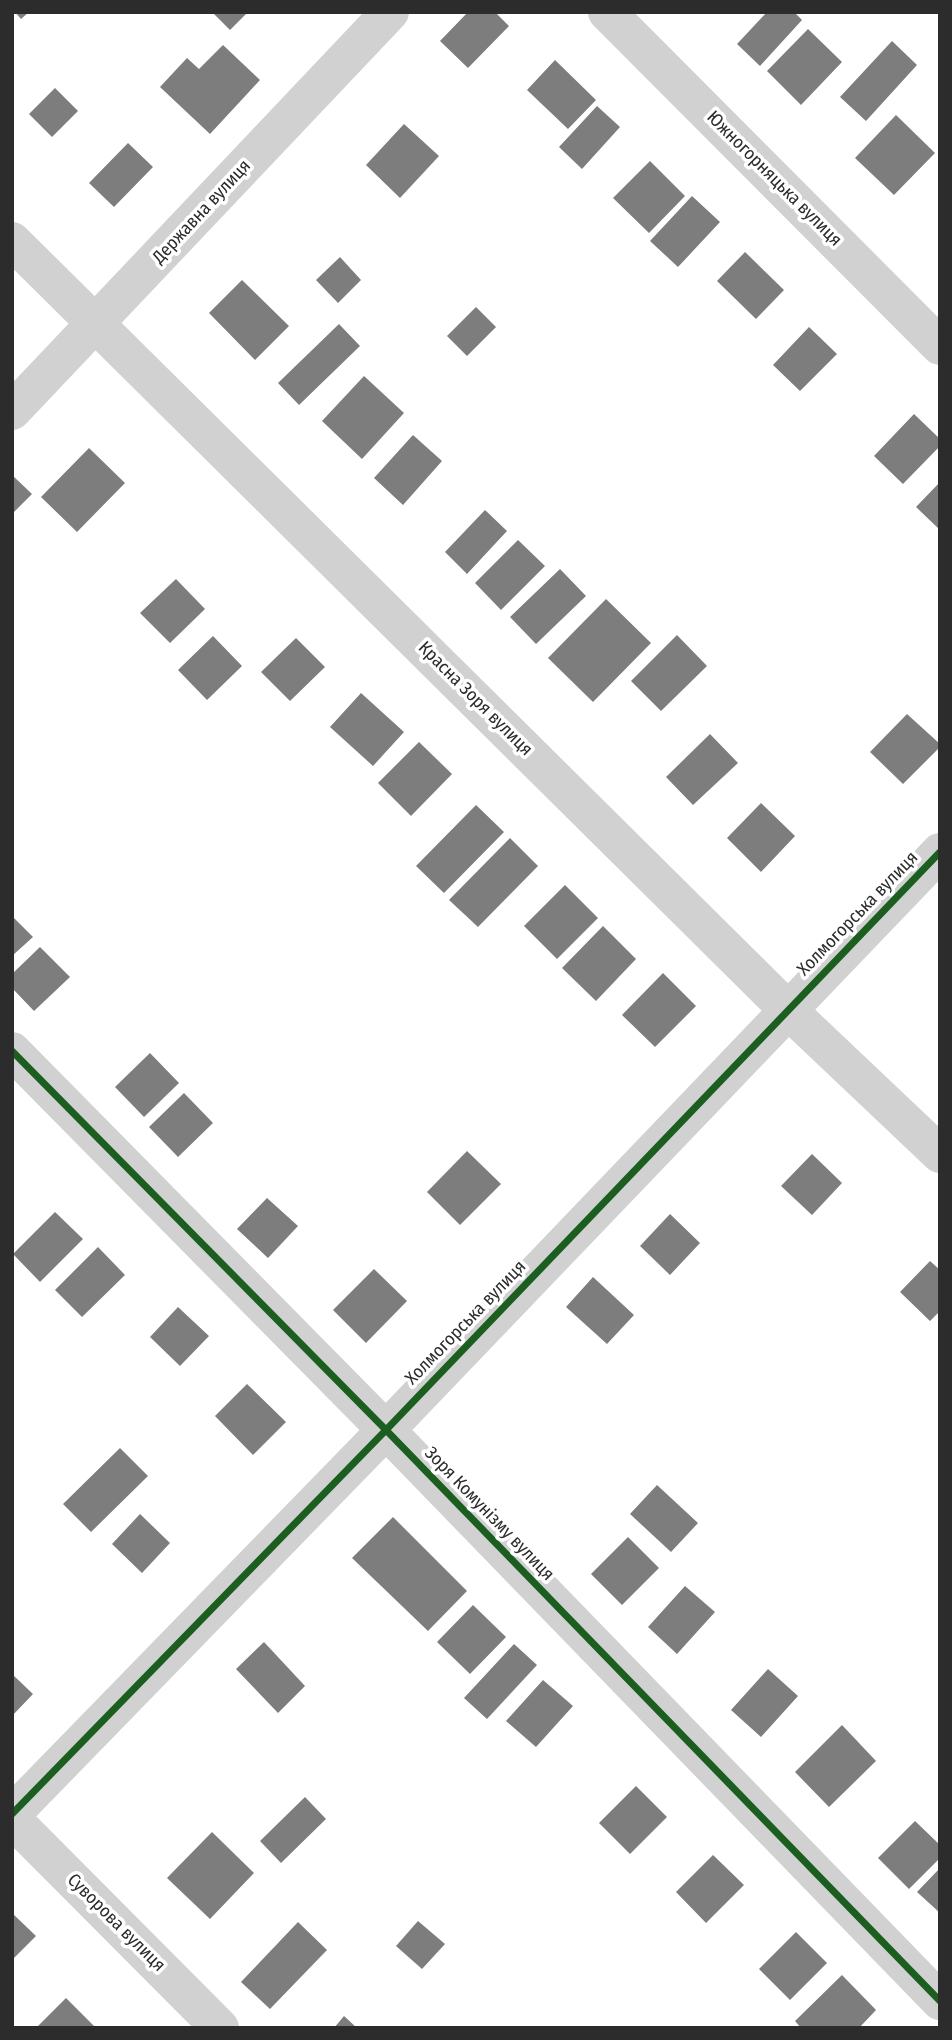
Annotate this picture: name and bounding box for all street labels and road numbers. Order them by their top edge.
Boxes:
street label: Южногорняцька вулиця [702,107,846,251]
street label: Державна вулиця [148,156,256,268]
street label: Красна Зоря вулиця [413,637,537,761]
street label: Холмогорська вулиця [793,847,923,981]
street label: Холмогорська вулиця [401,1256,531,1390]
street label: Зоря Комунізму вулиця [420,1443,558,1585]
street label: Суворова вулиця [63,1870,169,1976]

